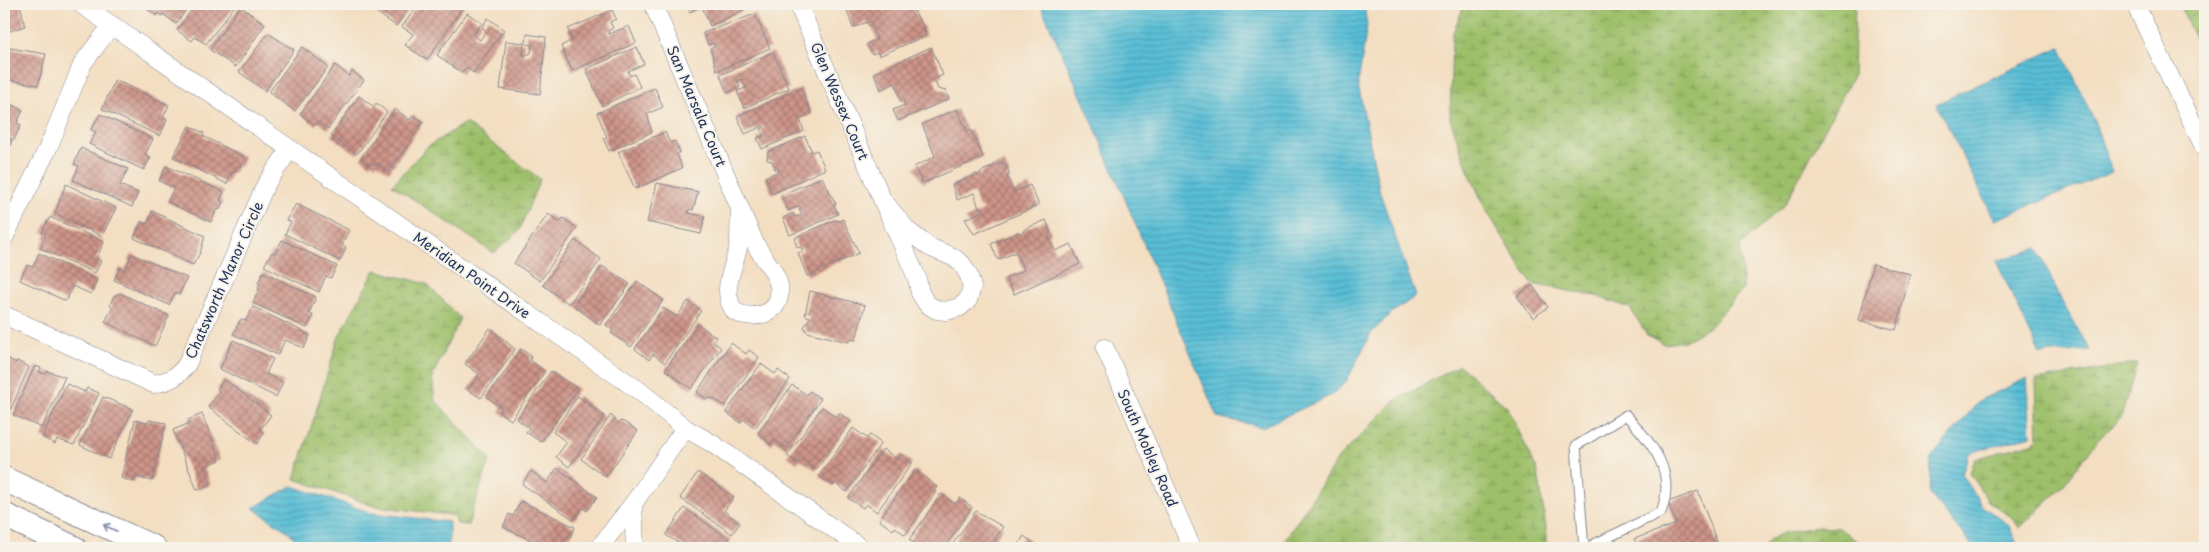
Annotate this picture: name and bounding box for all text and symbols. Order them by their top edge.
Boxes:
street label: Glen Wessex Court [806,39,874,164]
street label: San Marsala Court [662,42,732,170]
street label: Chatsworth Manor Circle [180,198,268,362]
street label: Meridian Point Drive [409,227,535,323]
street label: South Mobley Road [1113,386,1183,510]
one-way arrow [102,523,117,533]

